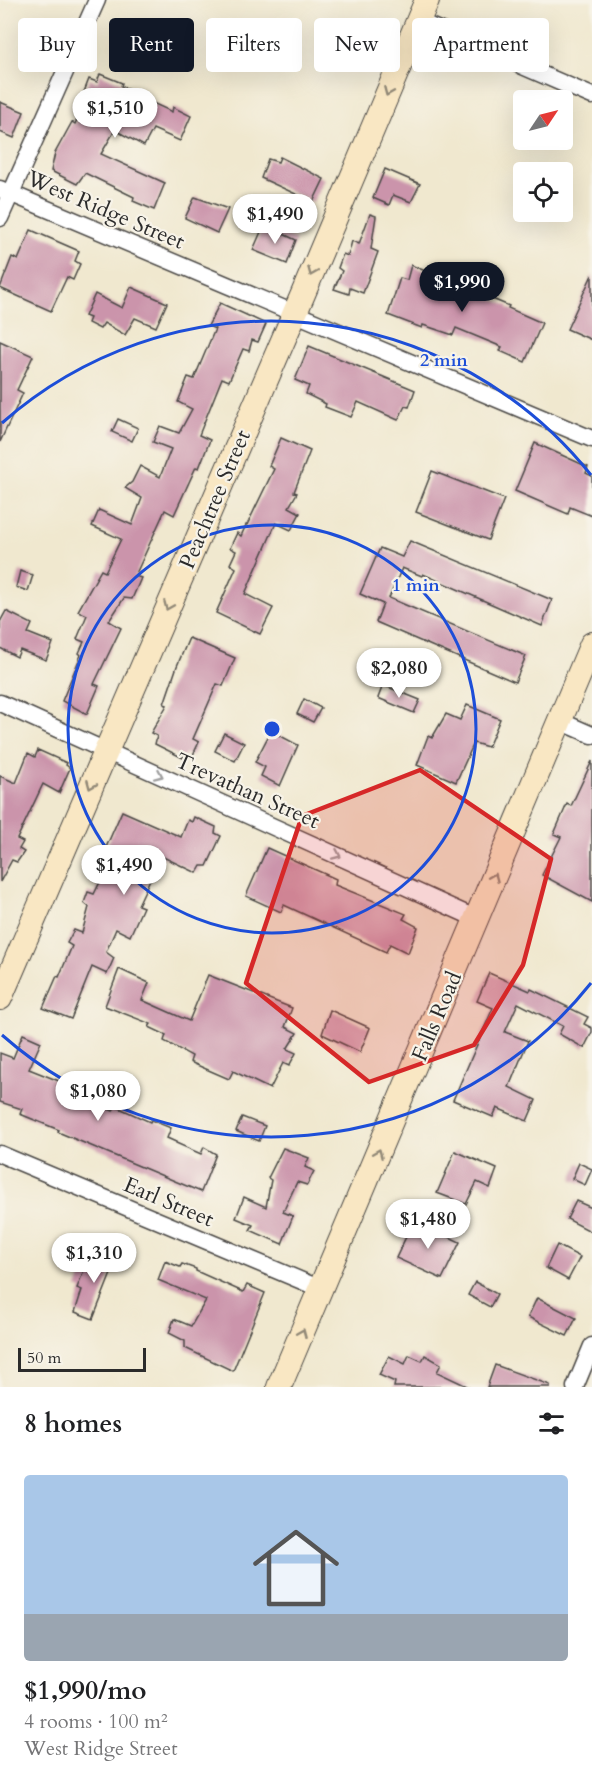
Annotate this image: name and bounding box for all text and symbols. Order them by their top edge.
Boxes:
chip: Buy [18,18,97,72]
chip: Rent [109,18,194,72]
chip: Filters [206,18,302,72]
chip: New [314,18,400,72]
chip: Apartment [412,18,549,72]
one-way arrow [383,86,395,97]
pin: $1,510 [66,88,164,139]
north arrow [513,90,573,150]
map controls [513,90,573,222]
text: $1,510 [86,94,144,121]
button: locate [513,162,573,222]
street label: West Ridge Street [21,163,189,257]
pin: $1,490 [226,194,324,245]
text: $1,490 [246,200,304,227]
pin: $1,990 [413,262,511,313]
one-way arrow [307,266,319,277]
text: $1,990 [433,268,491,295]
text: 2 min [420,348,468,373]
street label: Peachtree Street [172,425,258,574]
text: 1 min [392,573,440,598]
one-way arrow [164,599,176,610]
pin: $2,080 [350,648,448,699]
text: $2,080 [370,654,428,681]
centre of rings [262,719,282,739]
street label: Trevathan Street [171,746,324,836]
one-way arrow [153,768,164,780]
one-way arrow [86,778,98,789]
pin: $1,490 [75,845,173,896]
one-way arrow [330,848,341,860]
text: $1,490 [95,851,153,878]
one-way arrow [487,872,499,883]
street label: Falls Road [405,967,469,1066]
pin: $1,080 [49,1071,147,1122]
text: $1,080 [69,1077,127,1104]
one-way arrow [371,1149,383,1160]
street label: Earl Street [119,1169,218,1234]
pin: $1,480 [379,1199,477,1250]
text: $1,480 [399,1205,457,1232]
pin: $1,310 [45,1233,143,1284]
text: $1,310 [65,1239,123,1266]
one-way arrow [295,1328,307,1339]
scale bar [18,1345,146,1372]
text: 50 m [27,1347,61,1369]
text: 8 homes [24,1406,122,1441]
icon: filters [535,1407,568,1440]
icon: home [242,1514,350,1622]
text: $1,990/mo [24,1673,147,1708]
text: 4 rooms · 100 m² [24,1708,168,1735]
text: West Ridge Street [24,1735,177,1762]

